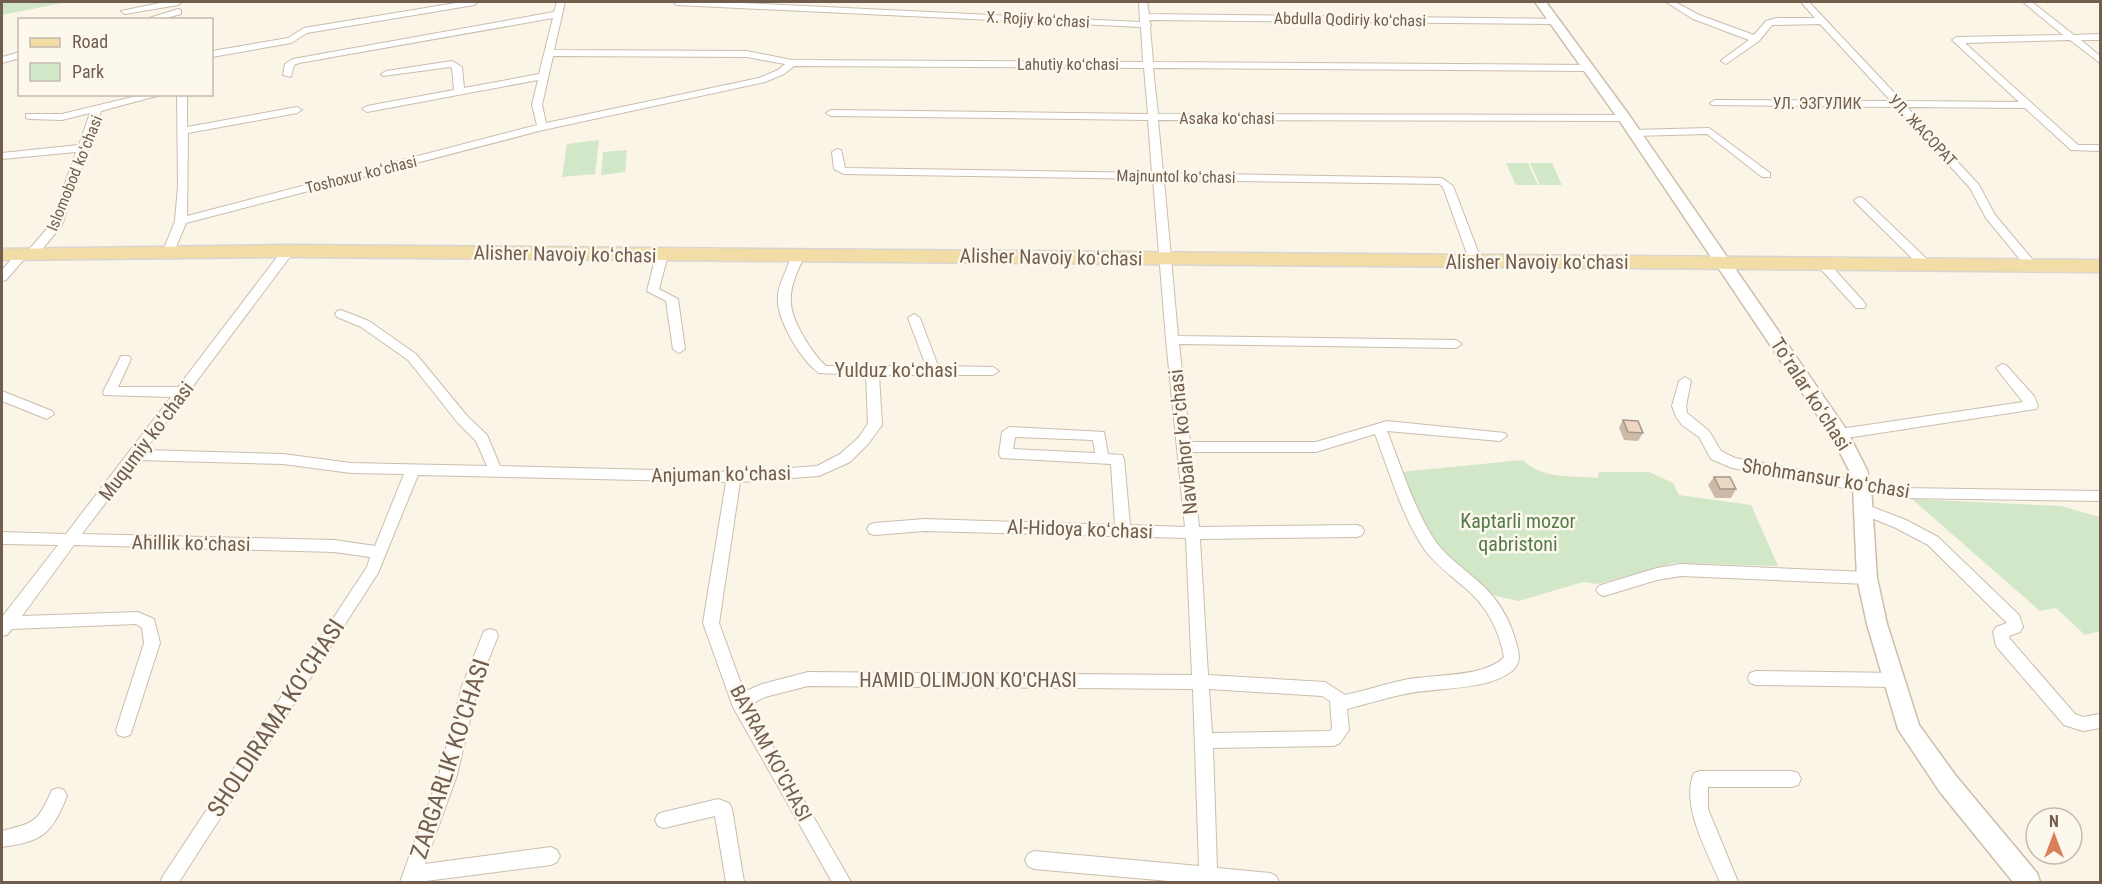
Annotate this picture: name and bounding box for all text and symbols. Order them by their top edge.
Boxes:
street label: X. Rojiy koʻchasi [986,7,1090,32]
street label: Abdulla Qodiriy koʻchasi [1274,9,1426,30]
legend [18,18,213,96]
text: Road [72,31,108,52]
street label: Lahutiy koʻchasi [1017,55,1119,74]
text: Park [72,61,104,82]
street label: УЛ. ЖАСОРАТ [1885,91,1961,170]
street label: УЛ. ЭЗГУЛИК [1773,94,1861,113]
street label: Asaka koʻchasi [1179,109,1275,128]
street label: Islomobod koʻchasi [43,113,106,234]
street label: Toshoxur koʻchasi [303,151,419,198]
street label: Majnuntol koʻchasi [1116,166,1236,187]
street label: Alisher Navoiy koʻchasi [473,240,657,268]
street label: Alisher Navoiy koʻchasi [959,243,1143,271]
street label: Alisher Navoiy koʻchasi [1445,250,1629,274]
street label: Toʻralar koʻchasi [1766,333,1856,455]
street label: Yulduz koʻchasi [834,358,958,382]
street label: Navbahor koʻchasi [1163,368,1203,516]
street label: Muqumiy koʻchasi [93,377,199,505]
street label: Shohmansur koʻchasi [1741,453,1911,503]
street label: Anjuman koʻchasi [651,461,791,487]
park label: Kaptarli mozor qabristoni [1460,509,1576,556]
street label: Al-Hidoya koʻchasi [1007,514,1153,544]
street label: Ahillik koʻchasi [131,530,251,556]
street label: SHOLDIRAMA KO‘CHASI [202,614,350,822]
street label: ZARGARLIK KO'CHASI [404,656,496,862]
street label: HAMID OLIMJON KO'CHASI [859,668,1077,692]
street label: BAYRAM KO'CHASI [725,681,817,825]
north arrow [2024,806,2084,866]
text: N [2049,812,2059,831]

